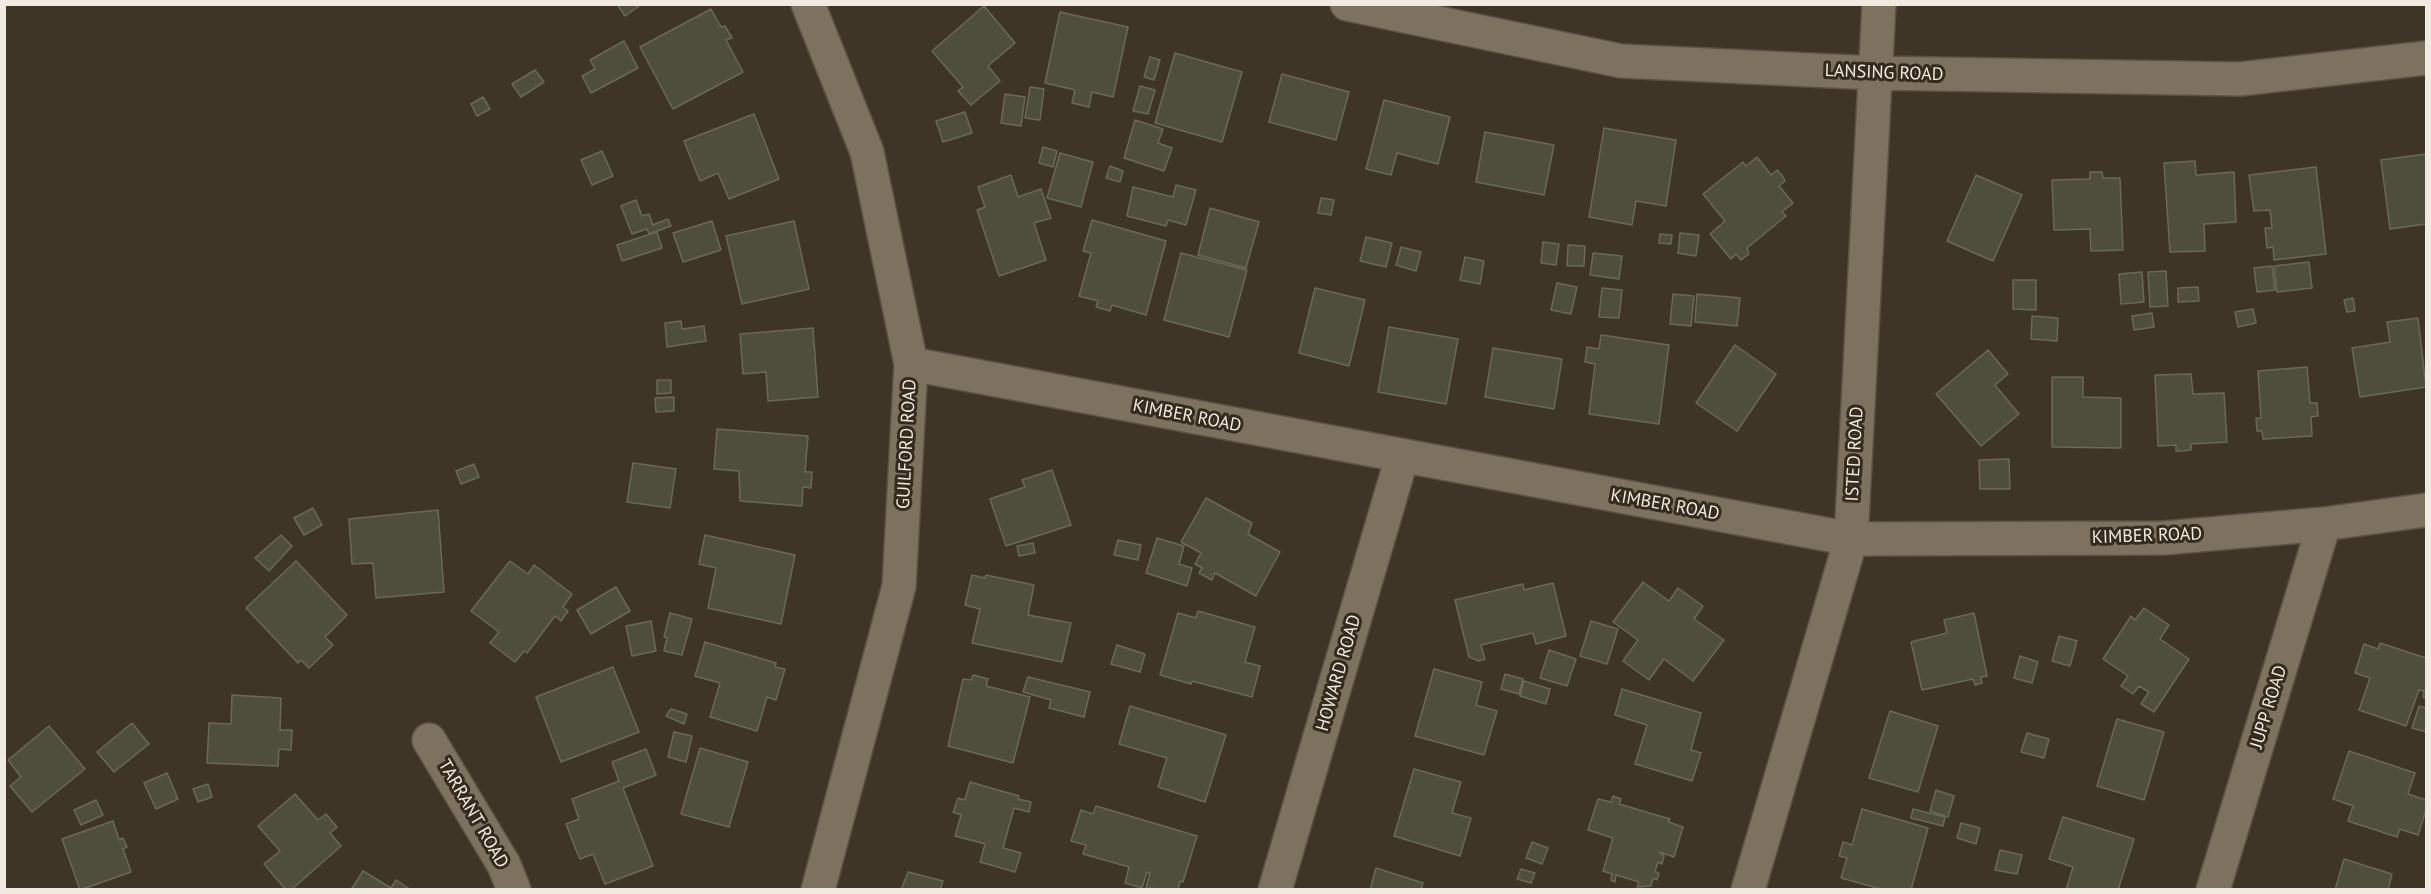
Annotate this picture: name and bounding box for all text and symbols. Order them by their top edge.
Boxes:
street label: LANSING ROAD [1824,60,1944,86]
street label: GUILFORD ROAD [893,378,921,510]
street label: KIMBER ROAD [1131,395,1243,437]
street label: ISTED ROAD [1842,406,1868,502]
street label: KIMBER ROAD [1609,485,1721,525]
street label: KIMBER ROAD [2092,523,2202,549]
street label: HOWARD ROAD [1312,612,1366,734]
street label: JUPP ROAD [2246,663,2292,751]
street label: TARRANT ROAD [433,756,513,872]

